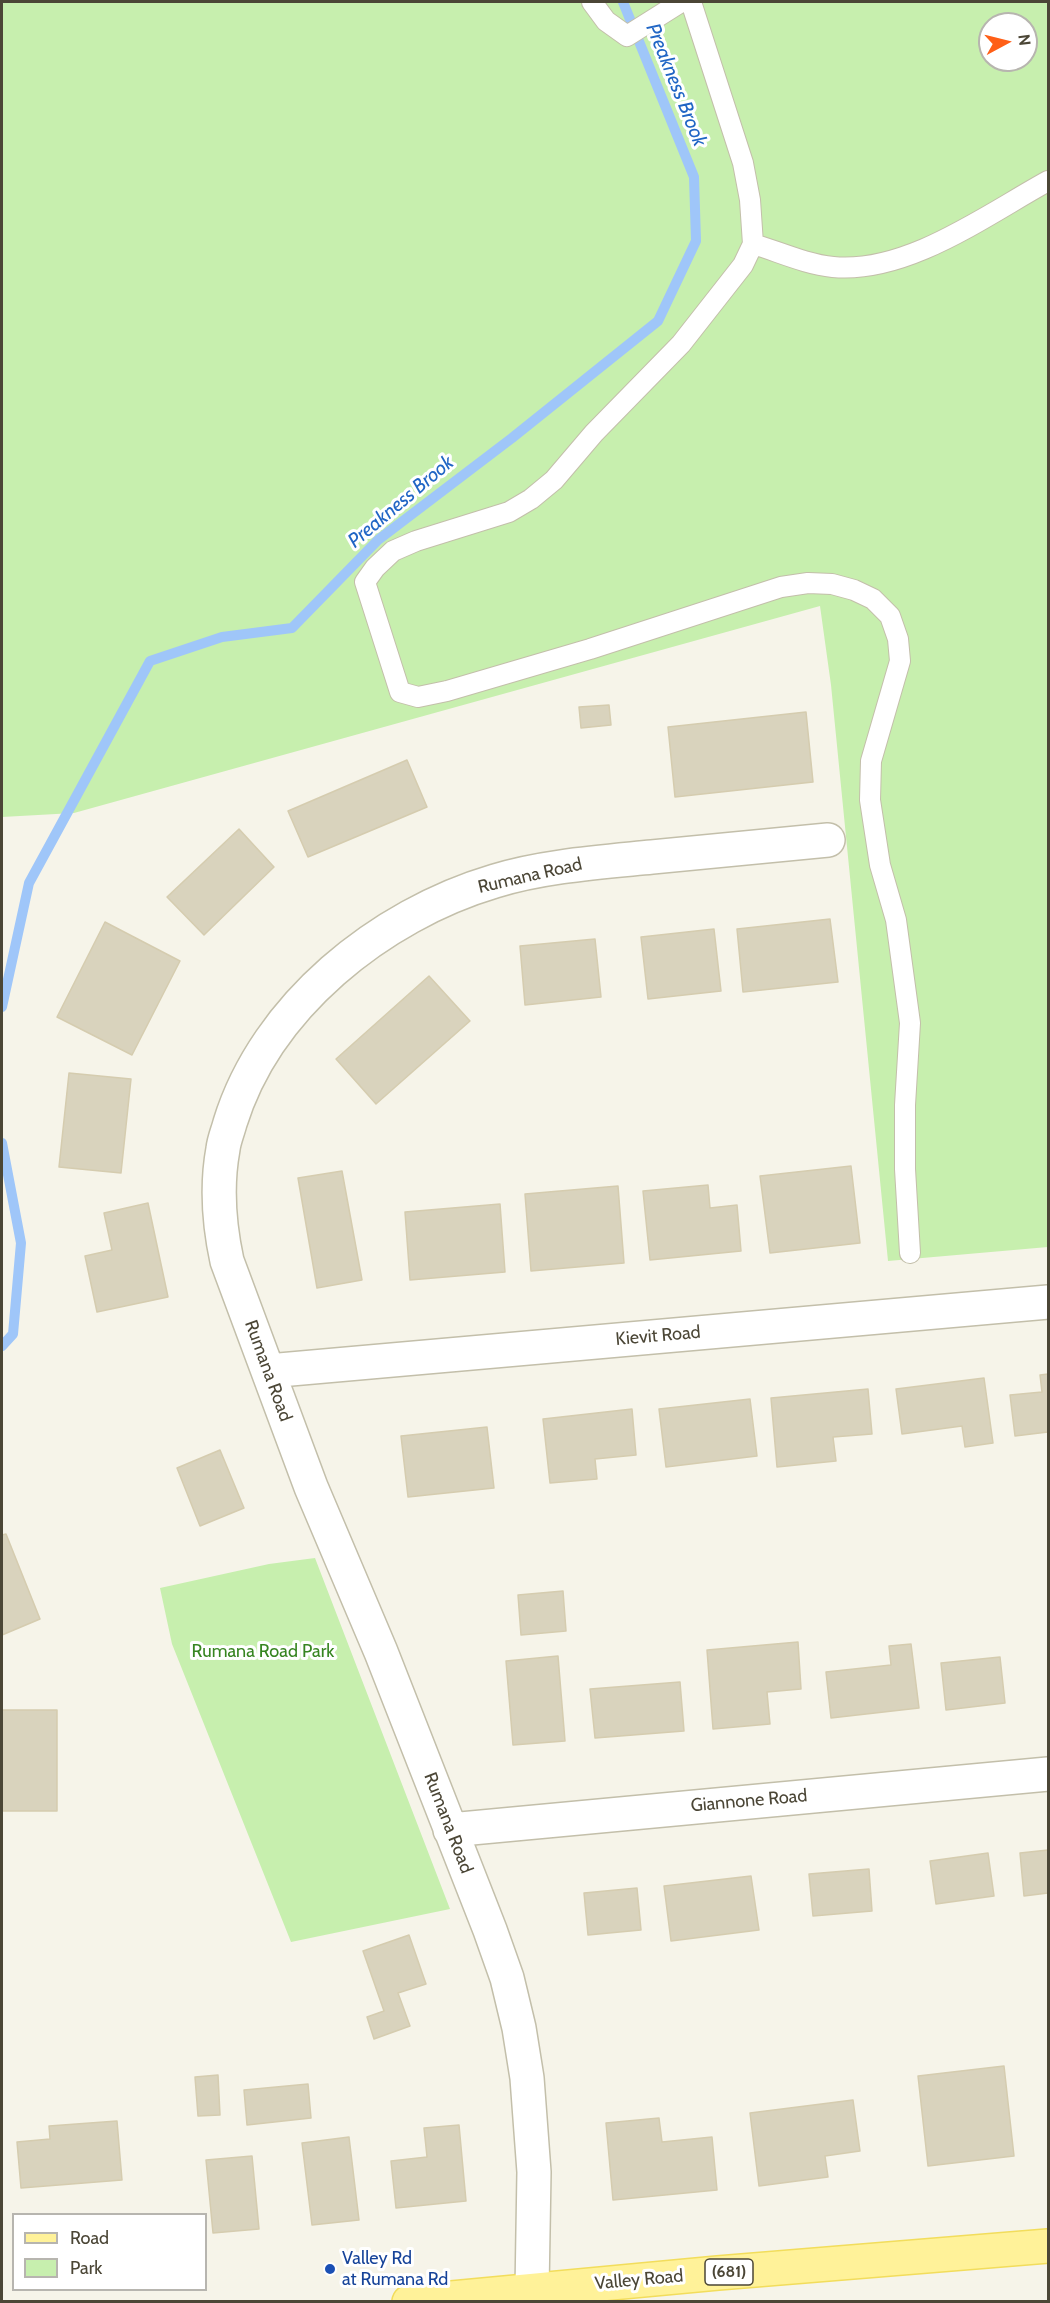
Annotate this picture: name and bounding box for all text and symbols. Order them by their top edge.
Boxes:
north arrow [978,12,1038,72]
water label: Preakness Brook [640,20,712,150]
text: N [1014,33,1034,47]
water label: Preakness Brook [343,451,459,553]
street label: Rumana Road [476,854,584,898]
street label: Rumana Road [240,1317,296,1425]
street label: Kievit Road [615,1322,701,1350]
park label: Rumana Road Park [192,1641,334,1663]
street label: Rumana Road [419,1770,477,1876]
street label: Giannone Road [690,1785,808,1817]
legend [12,2213,207,2291]
text: Road [70,2227,109,2249]
place label: Valley Rd at Rumana Rd [342,2248,448,2290]
text: Park [70,2257,102,2279]
road number: (681) [705,2259,753,2285]
marker: Valley Rd at Rumana Rd [323,2262,337,2276]
street label: Valley Road [594,2265,684,2295]

